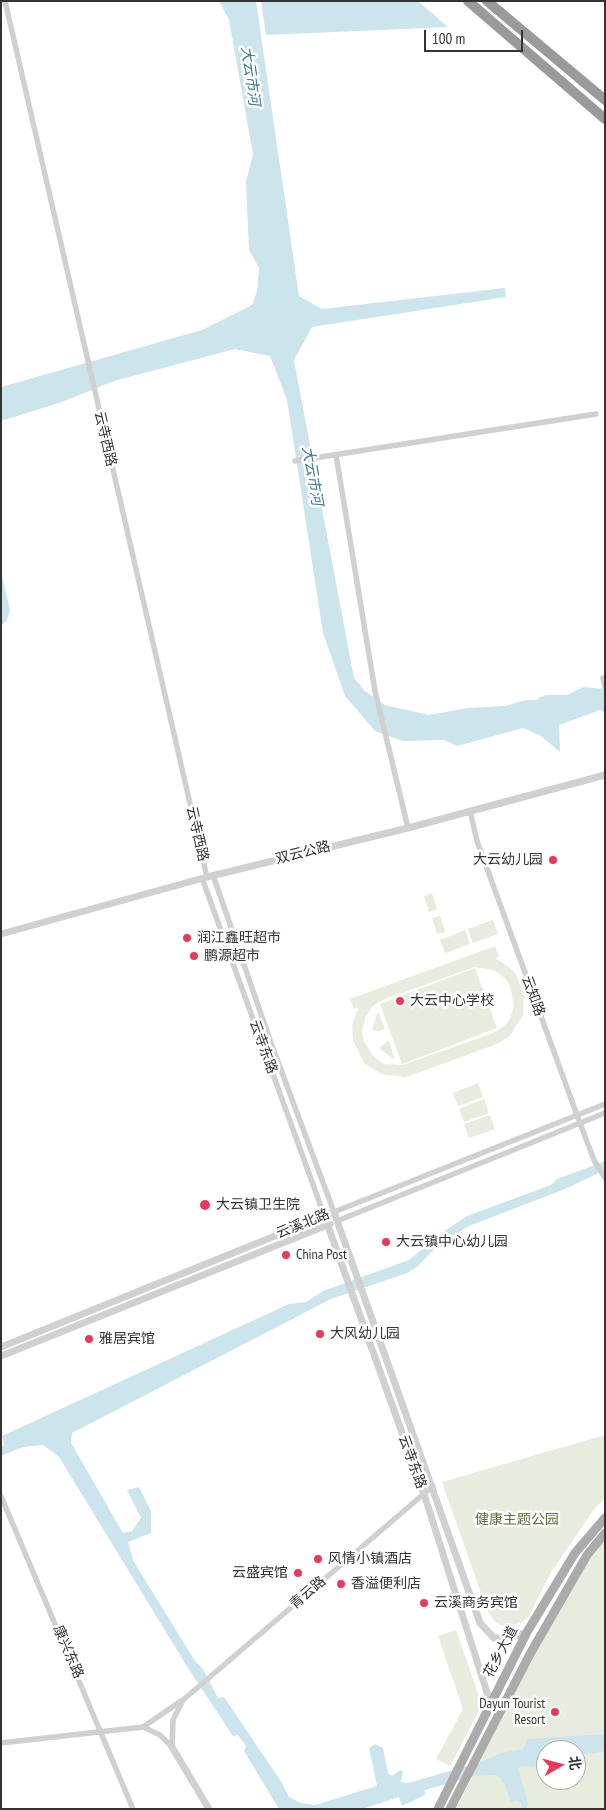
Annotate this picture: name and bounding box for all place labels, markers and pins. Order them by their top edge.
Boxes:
place label: 大云幼儿园 [473,852,543,868]
marker: 大云幼儿园 [547,854,559,866]
place label: 润江鑫旺超市 [197,930,281,946]
marker: 润江鑫旺超市 [181,932,193,944]
place label: 鹏源超市 [204,948,260,964]
marker: 鹏源超市 [188,950,200,962]
place label: 大云中心学校 [410,993,494,1009]
marker: 大云中心学校 [394,995,406,1007]
place label: 大云镇卫生院 [216,1197,300,1213]
marker: 大云镇卫生院 [198,1198,212,1212]
place label: 大云镇中心幼儿园 [396,1234,508,1250]
marker: 大云镇中心幼儿园 [380,1236,392,1248]
place label: China Post [296,1247,347,1263]
marker: China Post [280,1249,292,1261]
place label: 大风幼儿园 [330,1326,400,1342]
marker: 大风幼儿园 [314,1328,326,1340]
place label: 雅居宾馆 [99,1331,155,1347]
marker: 雅居宾馆 [83,1333,95,1345]
place label: 风情小镇酒店 [328,1551,412,1567]
marker: 风情小镇酒店 [312,1553,324,1565]
place label: 云盛宾馆 [232,1565,288,1581]
marker: 云盛宾馆 [292,1567,304,1579]
place label: 香溢便利店 [351,1576,421,1592]
marker: 香溢便利店 [335,1578,347,1590]
place label: 云溪商务宾馆 [434,1595,518,1611]
marker: 云溪商务宾馆 [418,1597,430,1609]
place label: Dayun Tourist Resort [479,1696,545,1728]
marker: Dayun Tourist Resort [549,1706,561,1718]

